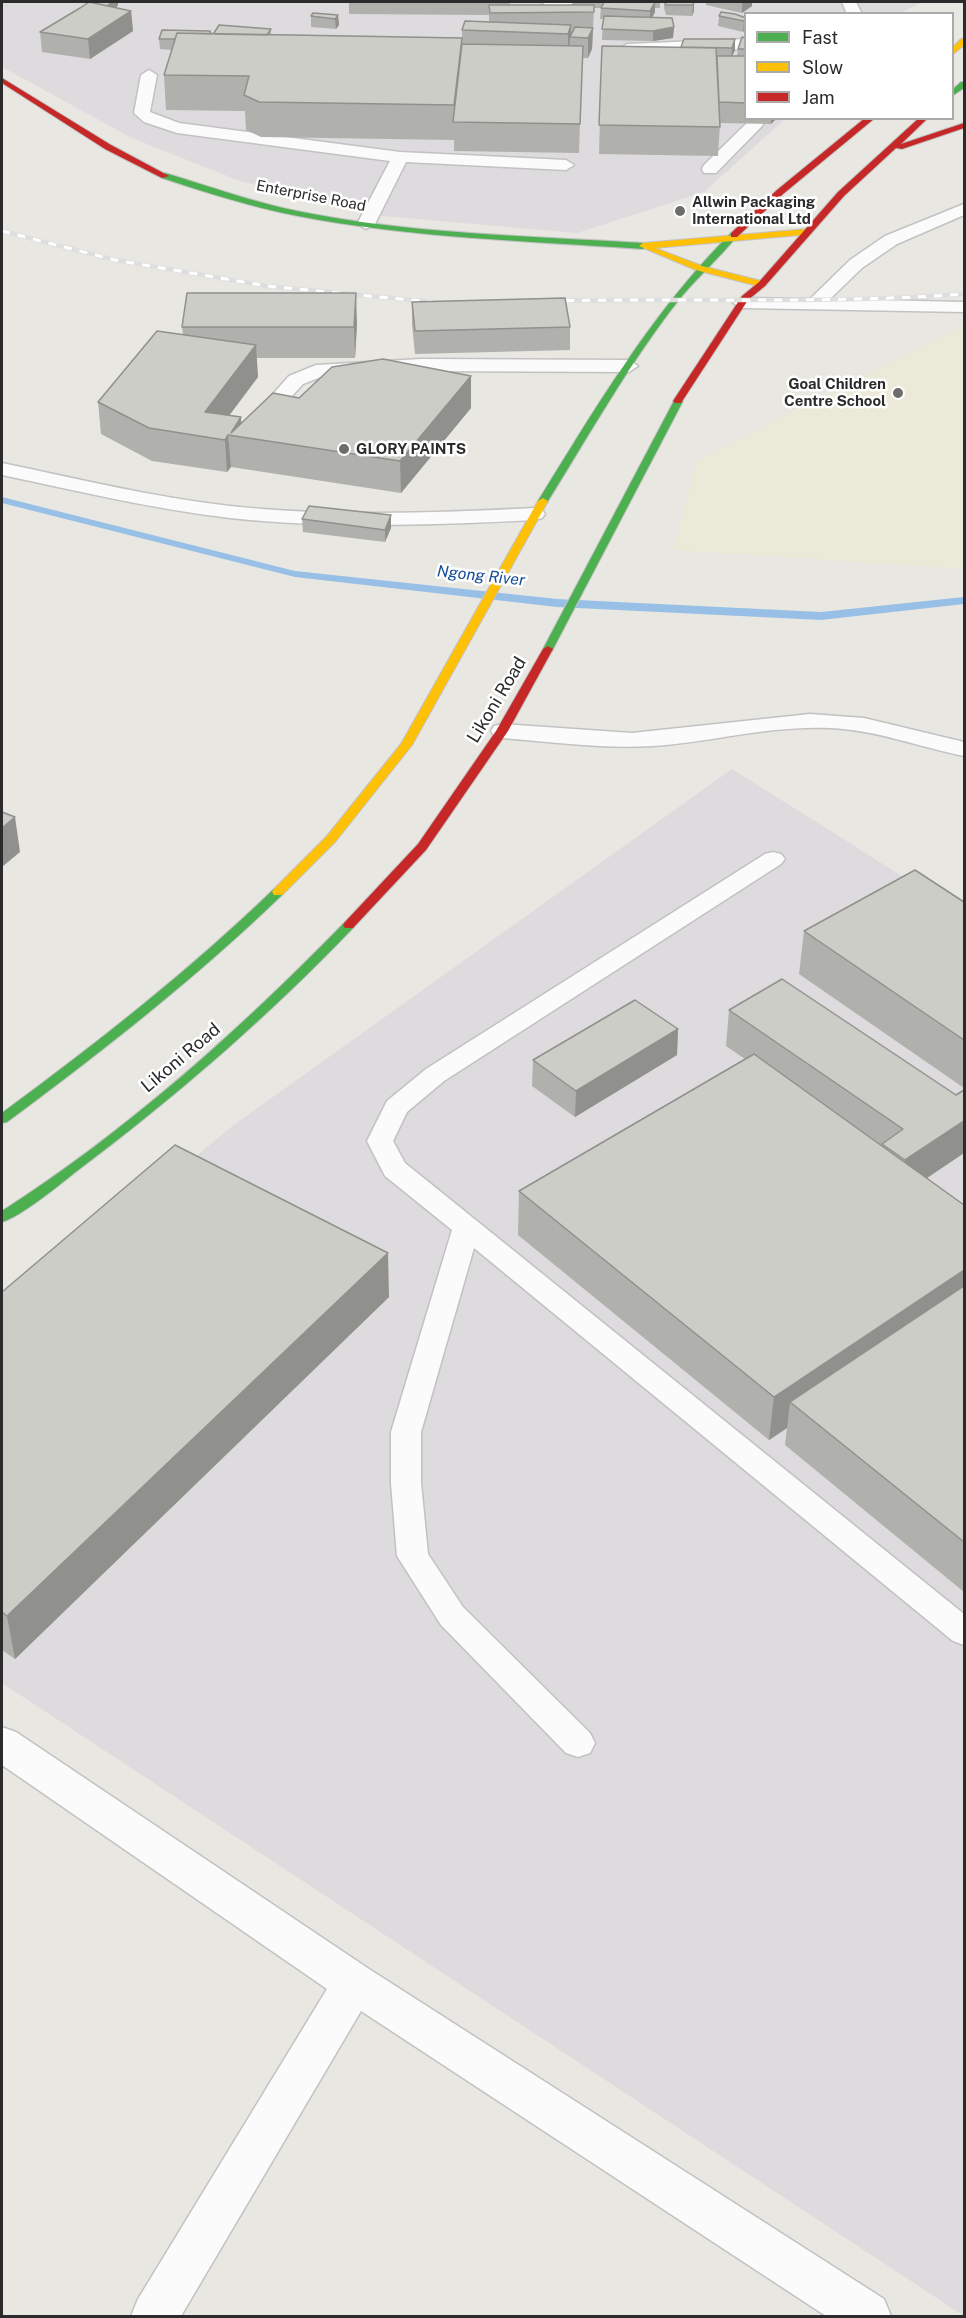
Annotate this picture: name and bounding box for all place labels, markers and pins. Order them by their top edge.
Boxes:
place label: Allwin Packaging International Ltd [692,193,815,228]
marker: Allwin Packaging International Ltd [673,204,687,218]
place label: Goal Children Centre School [784,375,886,410]
marker: Goal Children Centre School [891,386,905,400]
place label: GLORY PAINTS [356,440,466,458]
marker: GLORY PAINTS [337,442,351,456]

